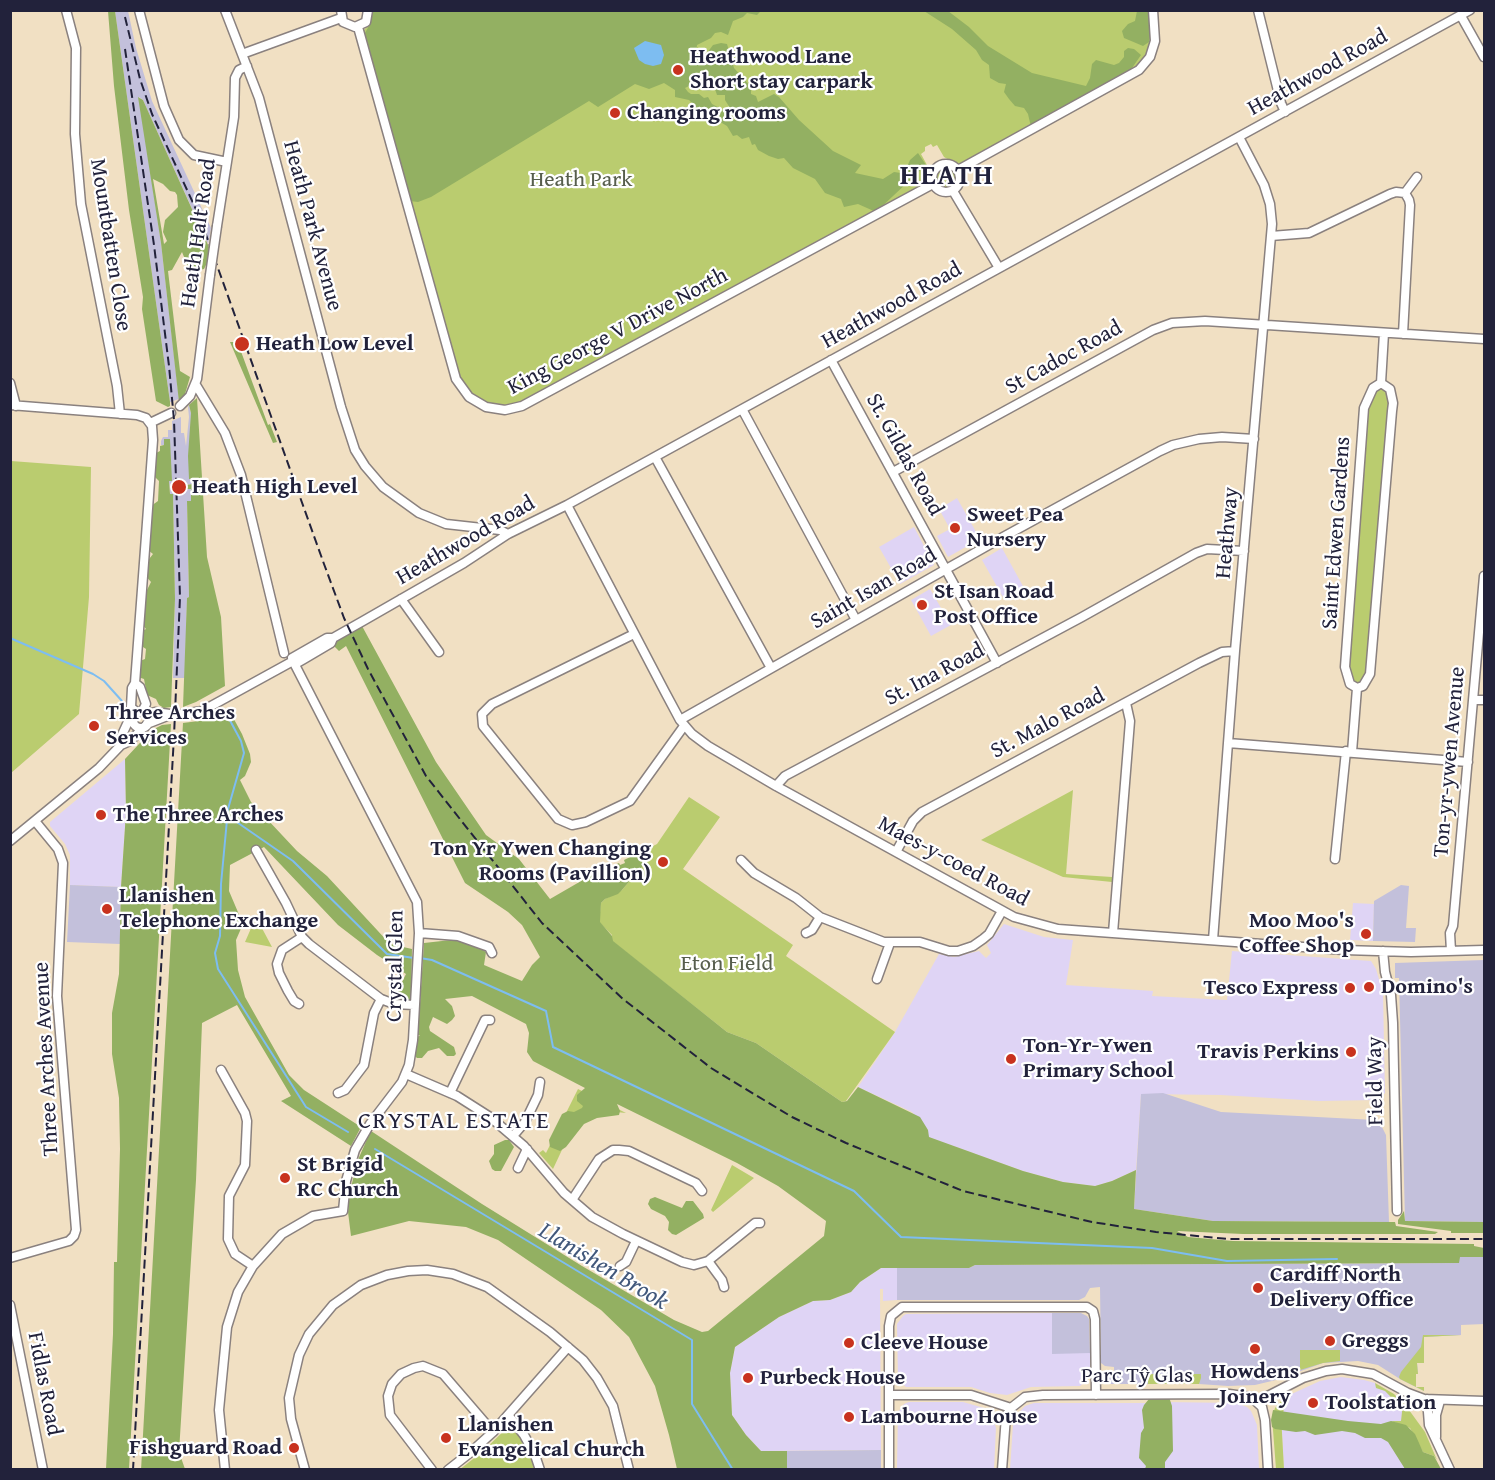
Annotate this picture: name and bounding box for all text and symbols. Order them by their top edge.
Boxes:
street label: Heathwood Road [1243,24,1393,122]
place label: Heathwood Lane Short stay carpark [690,44,873,96]
marker: Heathwood Lane Short stay carpark [671,63,685,77]
place label: Changing rooms [627,100,786,126]
marker: Changing rooms [608,106,622,120]
street label: Heath Park Avenue [277,138,347,314]
street label: Mountbatten Close [83,157,137,333]
street label: Heath Halt Road [175,157,223,309]
district label: HEATH [900,160,994,194]
park label: Heath Park [530,167,632,193]
street label: Heathwood Road [817,257,967,355]
street label: King George V Drive North [504,263,732,401]
street label: St Cadoc Road [1001,315,1127,401]
place label: Heath Low Level [256,331,414,357]
marker: Heath Low Level [233,335,251,353]
street label: St. Gildas Road [860,389,948,521]
street label: Saint Edwen Gardens [1317,436,1357,630]
place label: Heath High Level [192,474,358,500]
marker: Heath High Level [170,478,188,496]
street label: Heathway [1211,486,1245,580]
street label: Heathwood Road [392,491,540,591]
place label: Sweet Pea Nursery [967,502,1064,554]
marker: Sweet Pea Nursery [948,521,962,535]
street label: Saint Isan Road [806,542,942,636]
place label: St Isan Road Post Office [934,579,1054,630]
marker: St Isan Road Post Office [915,598,929,612]
street label: St. Ina Road [881,638,989,712]
street label: Ton-yr-ywen Avenue [1429,665,1471,859]
street label: St. Malo Road [986,683,1110,765]
place label: Three Arches Services [106,700,235,752]
marker: Three Arches Services [87,719,101,733]
place label: The Three Arches [113,802,284,828]
marker: The Three Arches [94,808,108,822]
street label: Maes-y-coed Road [873,811,1033,913]
place label: Ton Yr Ywen Changing Rooms (Pavillion) [430,836,651,888]
marker: Ton Yr Ywen Changing Rooms (Pavillion) [656,855,670,869]
place label: Llanishen Telephone Exchange [119,883,318,934]
marker: Llanishen Telephone Exchange [100,902,114,916]
place label: Moo Moo's Coffee Shop [1239,908,1354,960]
street label: Crystal Glen [382,910,410,1022]
marker: Moo Moo's Coffee Shop [1359,927,1373,941]
park label: Eton Field [681,951,773,977]
street label: Three Arches Avenue [29,961,65,1157]
place label: Domino's [1381,974,1473,1000]
place label: Tesco Express [1204,975,1338,1001]
marker: Domino's [1362,980,1376,994]
marker: Tesco Express [1343,981,1357,995]
place label: Ton-Yr-Ywen Primary School [1023,1033,1174,1084]
street label: Field Way [1362,1036,1390,1126]
place label: Travis Perkins [1197,1039,1339,1065]
marker: Travis Perkins [1344,1045,1358,1059]
marker: Ton-Yr-Ywen Primary School [1004,1052,1018,1066]
district label: CRYSTAL ESTATE [358,1108,550,1136]
place label: St Brigid RC Church [297,1152,399,1204]
marker: St Brigid RC Church [278,1171,292,1185]
water label: Llanishen Brook [533,1217,673,1317]
place label: Cardiff North Delivery Office [1270,1262,1414,1314]
marker: Cardiff North Delivery Office [1251,1281,1265,1295]
place label: Greggs [1342,1328,1409,1354]
street label: Fidlas Road [21,1330,67,1438]
place label: Cleeve House [861,1330,988,1356]
marker: Greggs [1323,1334,1337,1348]
marker: Cleeve House [842,1336,856,1350]
marker: Howdens Joinery [1248,1342,1262,1356]
place label: Howdens Joinery [1211,1359,1299,1410]
street label: Parc Tŷ Glas [1081,1363,1193,1389]
place label: Purbeck House [760,1365,905,1391]
marker: Purbeck House [741,1371,755,1385]
place label: Toolstation [1325,1390,1436,1416]
marker: Toolstation [1306,1396,1320,1410]
place label: Lambourne House [861,1404,1038,1430]
marker: Lambourne House [842,1410,856,1424]
place label: Llanishen Evangelical Church [458,1412,645,1464]
marker: Llanishen Evangelical Church [439,1431,453,1445]
place label: Fishguard Road [129,1435,282,1461]
marker: Fishguard Road [287,1441,301,1455]

